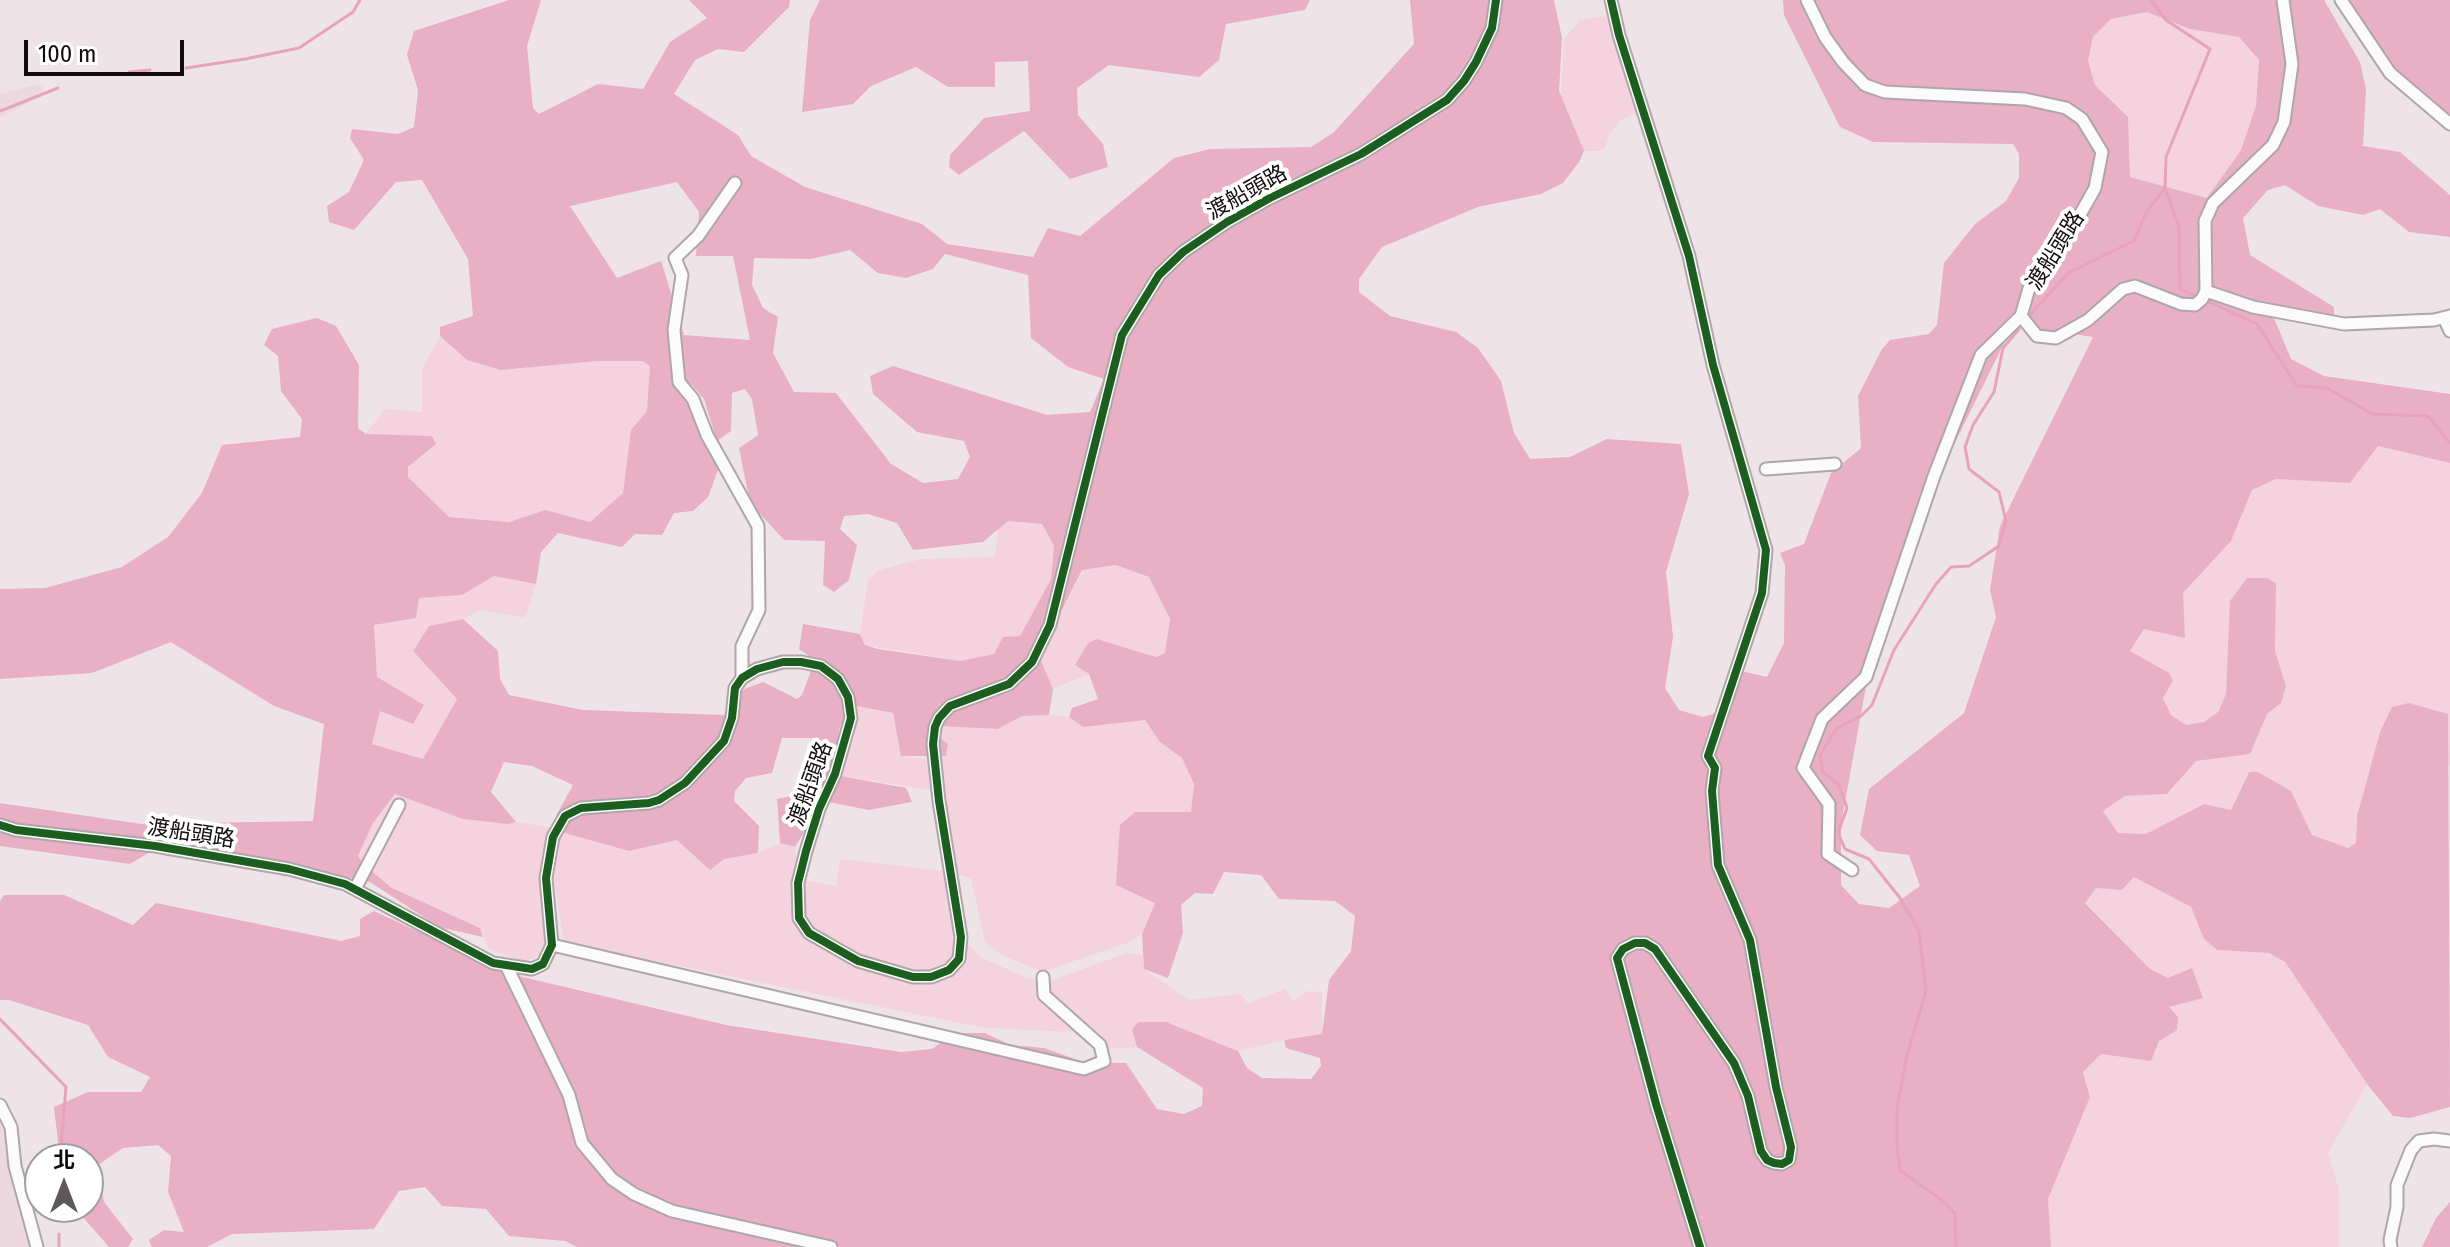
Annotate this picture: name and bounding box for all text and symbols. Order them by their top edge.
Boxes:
scale bar [28,24,188,74]
text: 100 m [38,40,96,68]
street label: 渡船頭路 [1202,160,1292,226]
street label: 渡船頭路 [2021,207,2091,295]
street label: 渡船頭路 [784,738,838,830]
street label: 渡船頭路 [145,814,237,854]
north arrow [24,1143,104,1223]
text: 北 [53,1147,75,1174]

